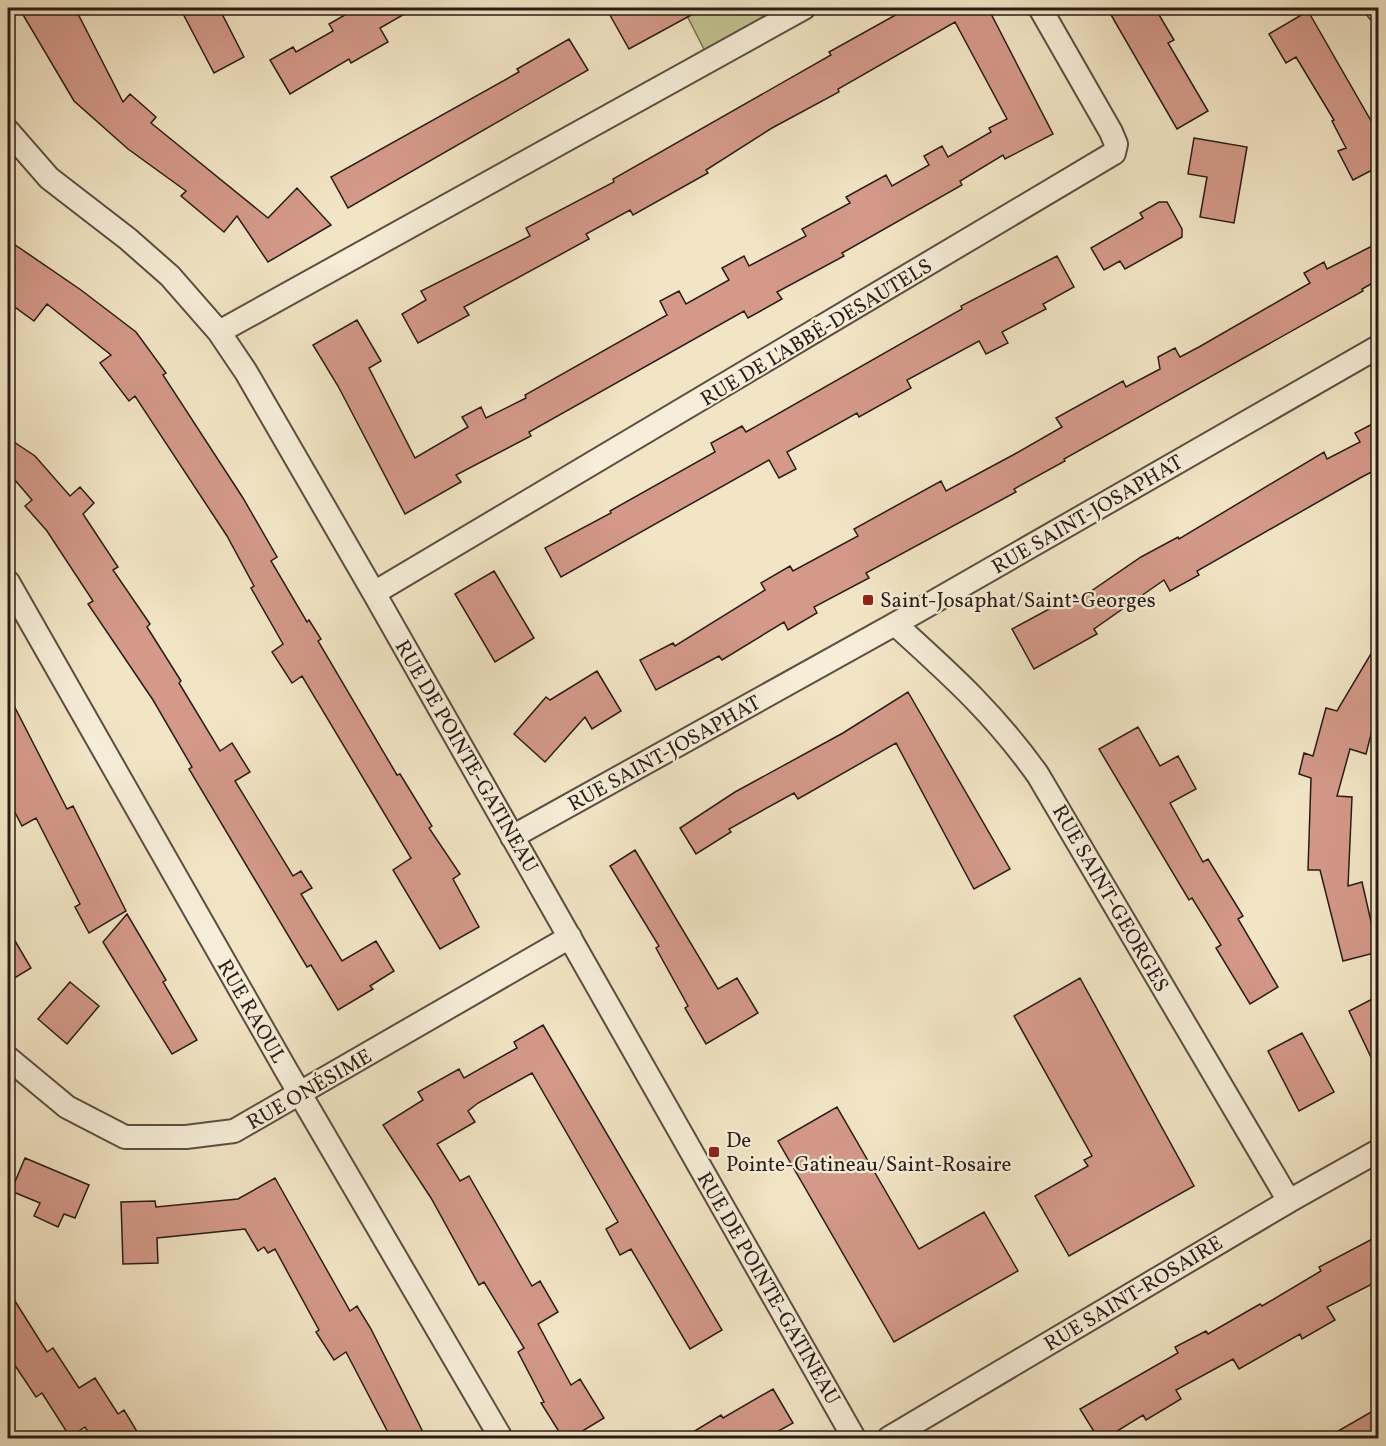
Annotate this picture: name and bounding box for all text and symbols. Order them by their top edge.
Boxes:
street label: RUE DE L'ABBÉ-DESAUTELS [695,252,938,414]
street label: RUE SAINT-JOSAPHAT [987,449,1189,582]
place label: Saint-Josaphat/Saint-Georges [880,587,1156,616]
marker: Saint-Josaphat/Saint-Georges [861,593,875,607]
street label: RUE DE POINTE-GATINEAU [387,635,544,878]
street label: RUE SAINT-JOSAPHAT [563,689,766,819]
street label: RUE SAINT-GEORGES [1044,800,1175,998]
street label: RUE RAOUL [209,955,292,1069]
street label: RUE ONÉSIME [242,1043,378,1138]
place label: De Pointe-Gatineau/Saint-Rosaire [726,1127,1011,1180]
marker: De Pointe-Gatineau/Saint-Rosaire [707,1145,721,1159]
street label: RUE DE POINTE-GATINEAU [689,1167,846,1410]
street label: RUE SAINT-ROSAIRE [1039,1229,1229,1359]

